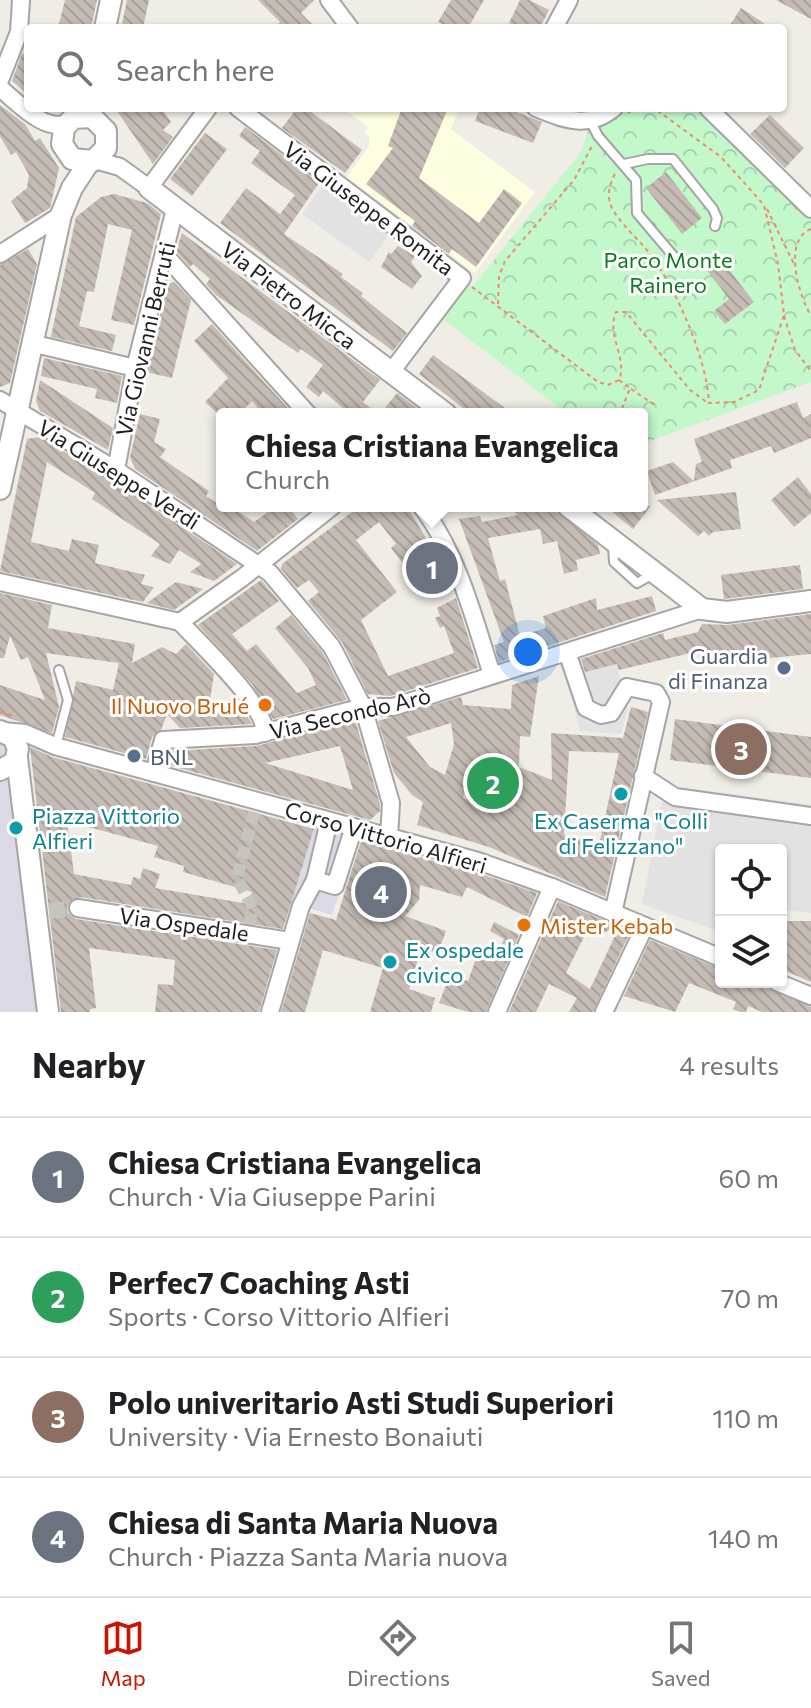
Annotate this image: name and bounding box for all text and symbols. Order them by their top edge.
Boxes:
search box [24,24,787,112]
icon: search [52,46,96,90]
text: Search here [116,50,275,87]
street label: Via Giuseppe Romita [278,135,460,281]
street label: Via Pietro Micca [216,235,362,355]
street label: Via Giovanni Berruti [109,239,181,439]
park label: Parco Monte Rainero [603,246,733,298]
popup [216,408,648,512]
street label: Via Giuseppe Verdi [33,413,205,535]
text: Chiesa Cristiana Evangelica [245,426,619,463]
text: Church [245,463,330,494]
pin: 1 [406,538,458,598]
your location [508,632,548,672]
place label: Guardia di Finanza [668,642,768,694]
marker: Guardia di Finanza [775,659,793,677]
street label: Via Secondo Arò [267,681,433,745]
place label: Il Nuovo Brulé [111,692,249,719]
marker: Il Nuovo Brulé [256,696,274,714]
pin: 3 [715,719,767,779]
place label: BNL [150,743,193,770]
marker: BNL [125,747,143,765]
pin: 2 [467,753,519,813]
marker: Ex Caserma "Colli di Felizzano" [612,785,630,803]
street label: Corso Vittorio Alfieri [282,795,490,879]
place label: Piazza Vittorio Alfieri [32,802,180,854]
place label: Ex Caserma "Colli di Felizzano" [534,807,708,859]
marker: Piazza Vittorio Alfieri [7,819,25,837]
map controls [715,844,787,988]
button: locate [715,844,787,916]
pin: 4 [355,862,407,922]
street label: Via Ospedale [118,902,250,946]
place label: Mister Kebab [540,912,673,939]
marker: Mister Kebab [515,916,533,934]
button: layers [715,916,787,988]
place label: Ex ospedale civico [406,936,524,988]
marker: Ex ospedale civico [381,953,399,971]
text: Nearby [32,1043,146,1085]
text: 4 results [679,1049,779,1080]
text: Chiesa Cristiana Evangelica [108,1143,482,1180]
text: 1 [52,1162,64,1193]
text: 60 m [719,1162,779,1193]
text: Church · Via Giuseppe Parini [108,1180,436,1211]
text: Perfec7 Coaching Asti [108,1263,410,1300]
text: 2 [51,1282,65,1313]
text: 70 m [721,1282,779,1313]
text: Sports · Corso Vittorio Alfieri [108,1300,450,1331]
text: Polo univeritario Asti Studi Superiori [108,1383,614,1420]
text: 3 [50,1402,66,1433]
text: 110 m [712,1402,779,1433]
text: University · Via Ernesto Bonaiuti [108,1420,483,1451]
text: Chiesa di Santa Maria Nuova [108,1503,498,1540]
text: 4 [50,1522,66,1553]
text: 140 m [708,1522,779,1553]
text: Church · Piazza Santa Maria nuova [108,1540,508,1571]
tab: Map [101,1616,146,1691]
tab: Directions [347,1616,450,1691]
tab: Saved [651,1616,710,1691]

